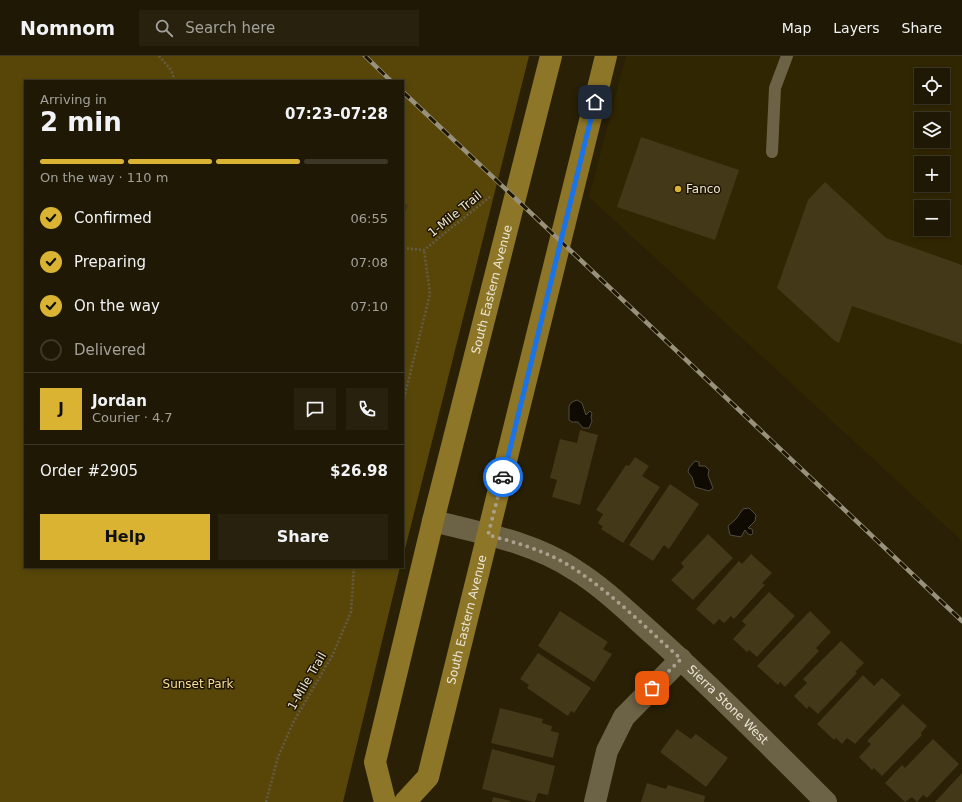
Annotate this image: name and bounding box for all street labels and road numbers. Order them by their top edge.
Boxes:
street label: 1-Mile Trail [425,188,485,240]
street label: South Eastern Avenue [469,223,515,356]
street label: South Eastern Avenue [444,554,490,686]
street label: 1-Mile Trail [285,649,329,713]
street label: Sierra Stone West [684,662,771,747]

